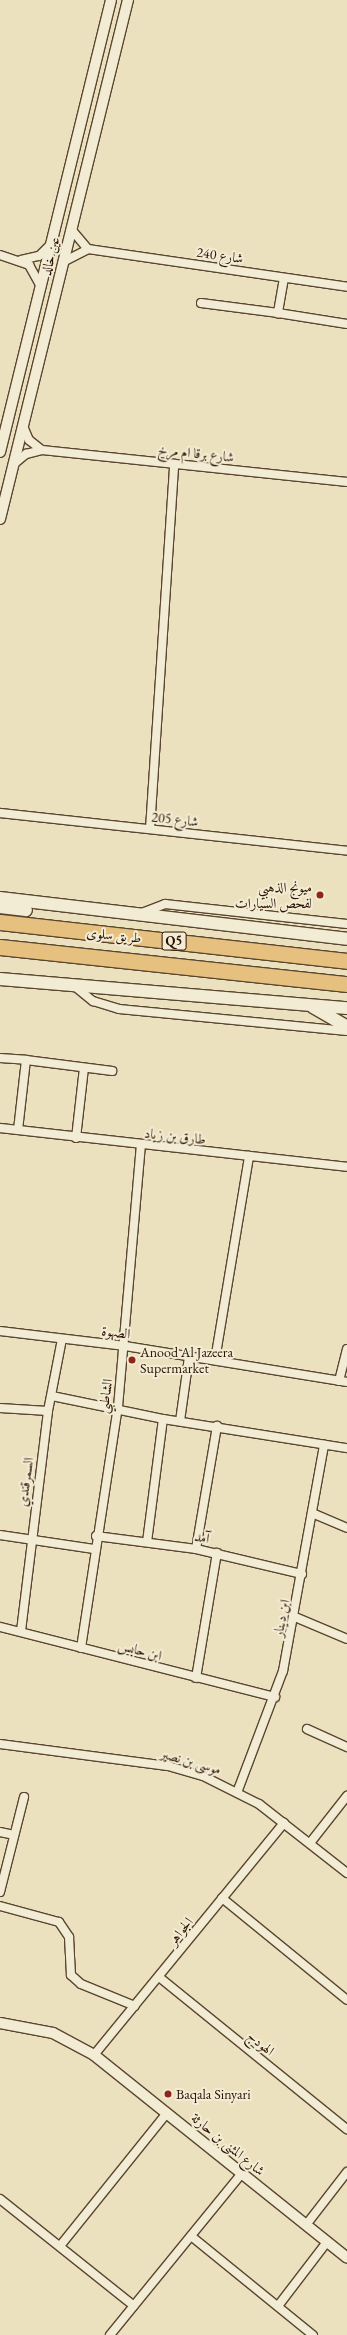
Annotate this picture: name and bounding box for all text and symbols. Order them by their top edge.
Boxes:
street label: عين خالد [37,235,63,277]
street label: شارع 240 [195,243,245,267]
street label: شارع برقا ام مرخ [157,441,235,465]
street label: شارع 205 [151,808,199,830]
place label: ميونج الذهبي لفحص السيارات [235,879,312,912]
marker: ميونج الذهبي لفحص السيارات [315,890,325,900]
street label: طريق سلوى [86,924,142,946]
road number: Q5 [161,930,187,952]
street label: طارق بن زياد [143,1124,207,1148]
street label: الصهوة [101,1322,131,1342]
place label: Anood Al Jazeera Supermarket [140,1344,233,1376]
marker: Anood Al Jazeera Supermarket [127,1355,137,1365]
street label: الشاطبي [94,1378,116,1414]
street label: السمرقندي [13,1456,37,1508]
street label: آمد [193,1527,211,1547]
street label: ابن دينار [269,1598,293,1638]
street label: ابن حابس [116,1636,164,1664]
street label: موسى بن نصير [159,1744,223,1778]
street label: الجواهر [164,1914,196,1948]
street label: الهودج [244,2027,278,2059]
place label: Baqala Sinyari [176,2086,251,2102]
marker: Baqala Sinyari [163,2089,173,2099]
street label: شارع المثنى بن حارثة [188,2109,268,2179]

